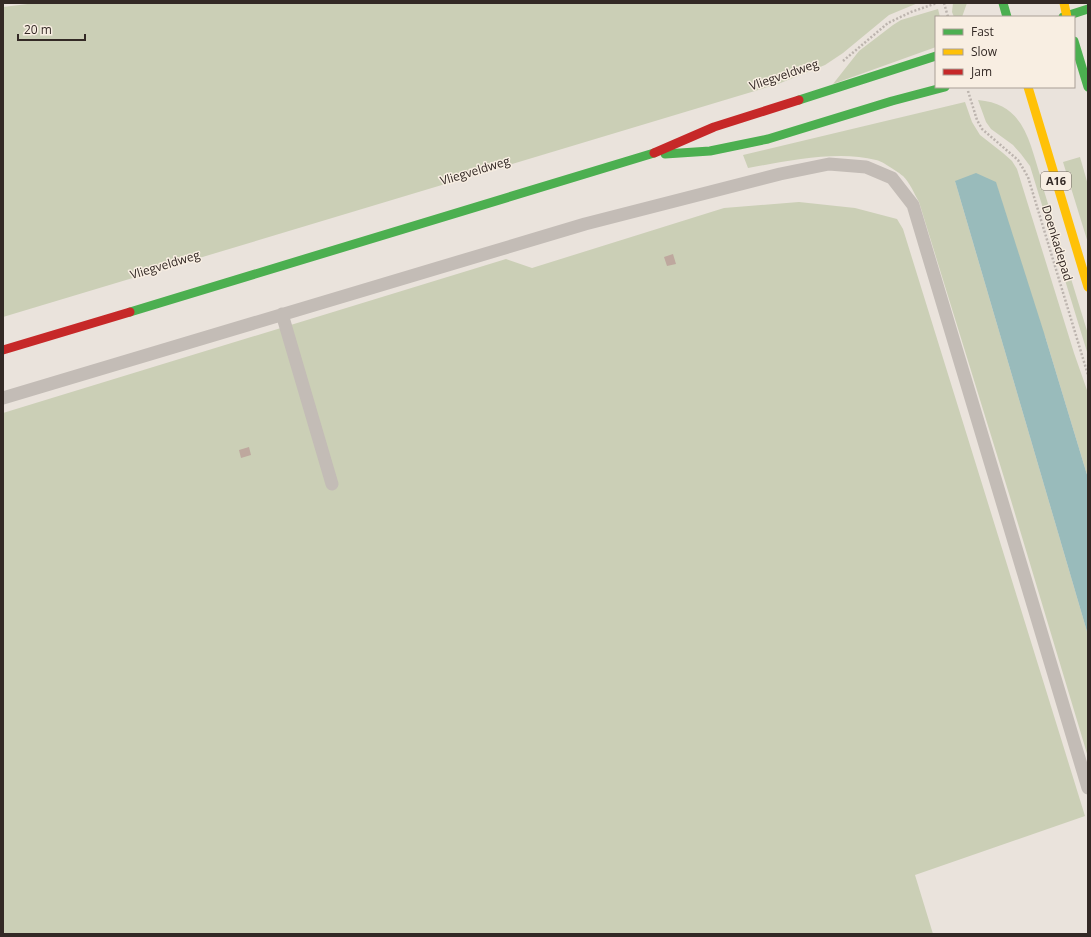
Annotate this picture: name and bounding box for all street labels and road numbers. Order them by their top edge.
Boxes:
street label: Vliegveldweg [747,55,821,94]
street label: Vliegveldweg [438,152,512,189]
road number: A16 [1041,172,1071,190]
street label: Doenkadepad [1038,203,1077,283]
street label: Vliegveldweg [128,246,202,283]

